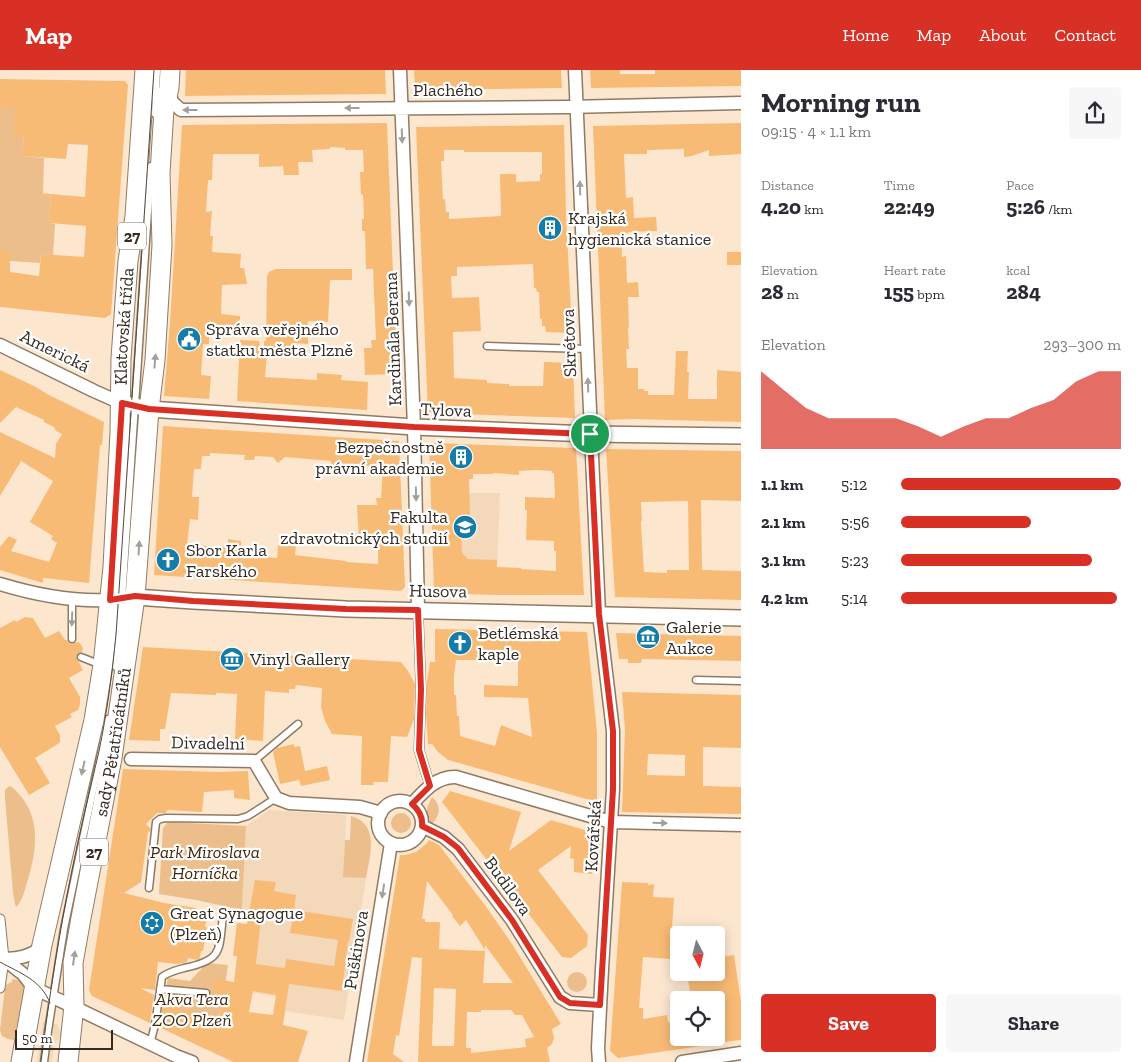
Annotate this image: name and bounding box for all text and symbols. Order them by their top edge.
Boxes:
text: Map [25,21,72,50]
text: Home [842,24,889,46]
text: Map [917,24,951,46]
text: About [979,24,1026,46]
text: Contact [1054,24,1116,46]
street label: Plachého [413,79,483,101]
text: Morning run [761,86,921,119]
button: share [1069,87,1121,139]
one-way arrow [344,104,360,112]
one-way arrow [181,106,197,114]
text: 09:15 · 4 × 1.1 km [761,122,871,141]
one-way arrow [399,128,407,144]
text: Distance [761,177,814,194]
text: Time [884,177,915,194]
text: Pace [1006,177,1034,194]
one-way arrow [576,179,584,195]
text: 4.20 [761,194,801,219]
text: 22:49 [884,194,935,219]
text: 5:26 [1006,194,1045,219]
text: km [801,201,824,218]
text: /km [1045,201,1072,218]
place label: Krajská hygienická stanice [568,207,711,250]
building icon: Krajská hygienická stanice [537,215,563,241]
road number: 27 [118,223,146,250]
text: Elevation [761,262,818,279]
text: Heart rate [884,262,946,279]
text: kcal [1006,262,1030,279]
street label: Klatovská třída [110,267,139,385]
street label: Kardinála Berana [380,271,406,406]
text: 28 [761,279,784,304]
text: 155 [884,279,914,304]
text: 284 [1006,279,1041,304]
text: m [784,286,799,303]
text: bpm [914,286,945,303]
one-way arrow [405,291,413,307]
street label: Skrétova [557,308,581,378]
place label: Správa veřejného statku města Plzně [206,318,353,361]
street label: Americká [17,325,94,377]
public building icon: Správa veřejného statku města Plzně [176,326,202,352]
text: Elevation [761,335,826,354]
text: 293–300 m [1043,335,1121,354]
one-way arrow [151,352,159,368]
one-way arrow [584,377,592,393]
street label: Tylova [420,398,472,422]
pin [569,413,611,455]
icon: arrive [576,420,604,448]
place label: Bezpečnostně právní akademie [315,436,444,479]
building icon: Bezpečnostně právní akademie [448,444,474,470]
text: 1.1 km [761,475,803,494]
text: 5:12 [841,475,867,494]
one-way arrow [412,486,420,502]
place label: Fakulta zdravotnických studií [280,506,448,549]
text: 2.1 km [761,513,806,532]
text: 5:56 [841,513,869,532]
school or university icon: Fakulta zdravotnických studií [452,514,478,540]
place label: Sbor Karla Farského [186,539,267,582]
one-way arrow [135,540,143,556]
church icon: Sbor Karla Farského [155,547,181,573]
text: 3.1 km [761,551,806,570]
text: 5:23 [841,551,869,570]
street label: Husova [409,579,467,603]
text: 4.2 km [761,589,808,608]
text: 5:14 [841,589,868,608]
one-way arrow [68,612,76,628]
place label: Galerie Aukce [666,616,721,659]
place label: Betlémská kaple [478,622,559,665]
museum icon: Galerie Aukce [635,624,661,650]
church icon: Betlémská kaple [447,630,473,656]
museum icon: Vinyl Gallery [219,646,245,672]
place label: Vinyl Gallery [249,648,351,670]
street label: sady Pětatřicátníků [90,666,136,818]
street label: Divadelní [171,731,245,755]
one-way arrow [79,760,87,775]
street label: Kovářská [580,799,606,872]
one-way arrow [652,819,668,827]
road number: 27 [80,839,108,866]
park label: Park Miroslava Horníčka [150,841,260,884]
street label: Budilova [479,852,537,920]
one-way arrow [379,883,387,899]
place label: Great Synagogue (Plzeň) [170,902,303,945]
street label: Puškinova [339,909,373,991]
synagogue icon: Great Synagogue (Plzeň) [139,910,165,936]
north arrow [670,926,725,981]
map controls [670,926,725,1046]
one-way arrow [70,949,78,965]
park label: Akva Tera ZOO Plzeň [152,988,232,1031]
button: locate [670,991,725,1046]
button: Save [761,994,936,1052]
button: Share [946,994,1121,1052]
scale bar [15,1027,112,1050]
text: 50 m [22,1030,53,1047]

